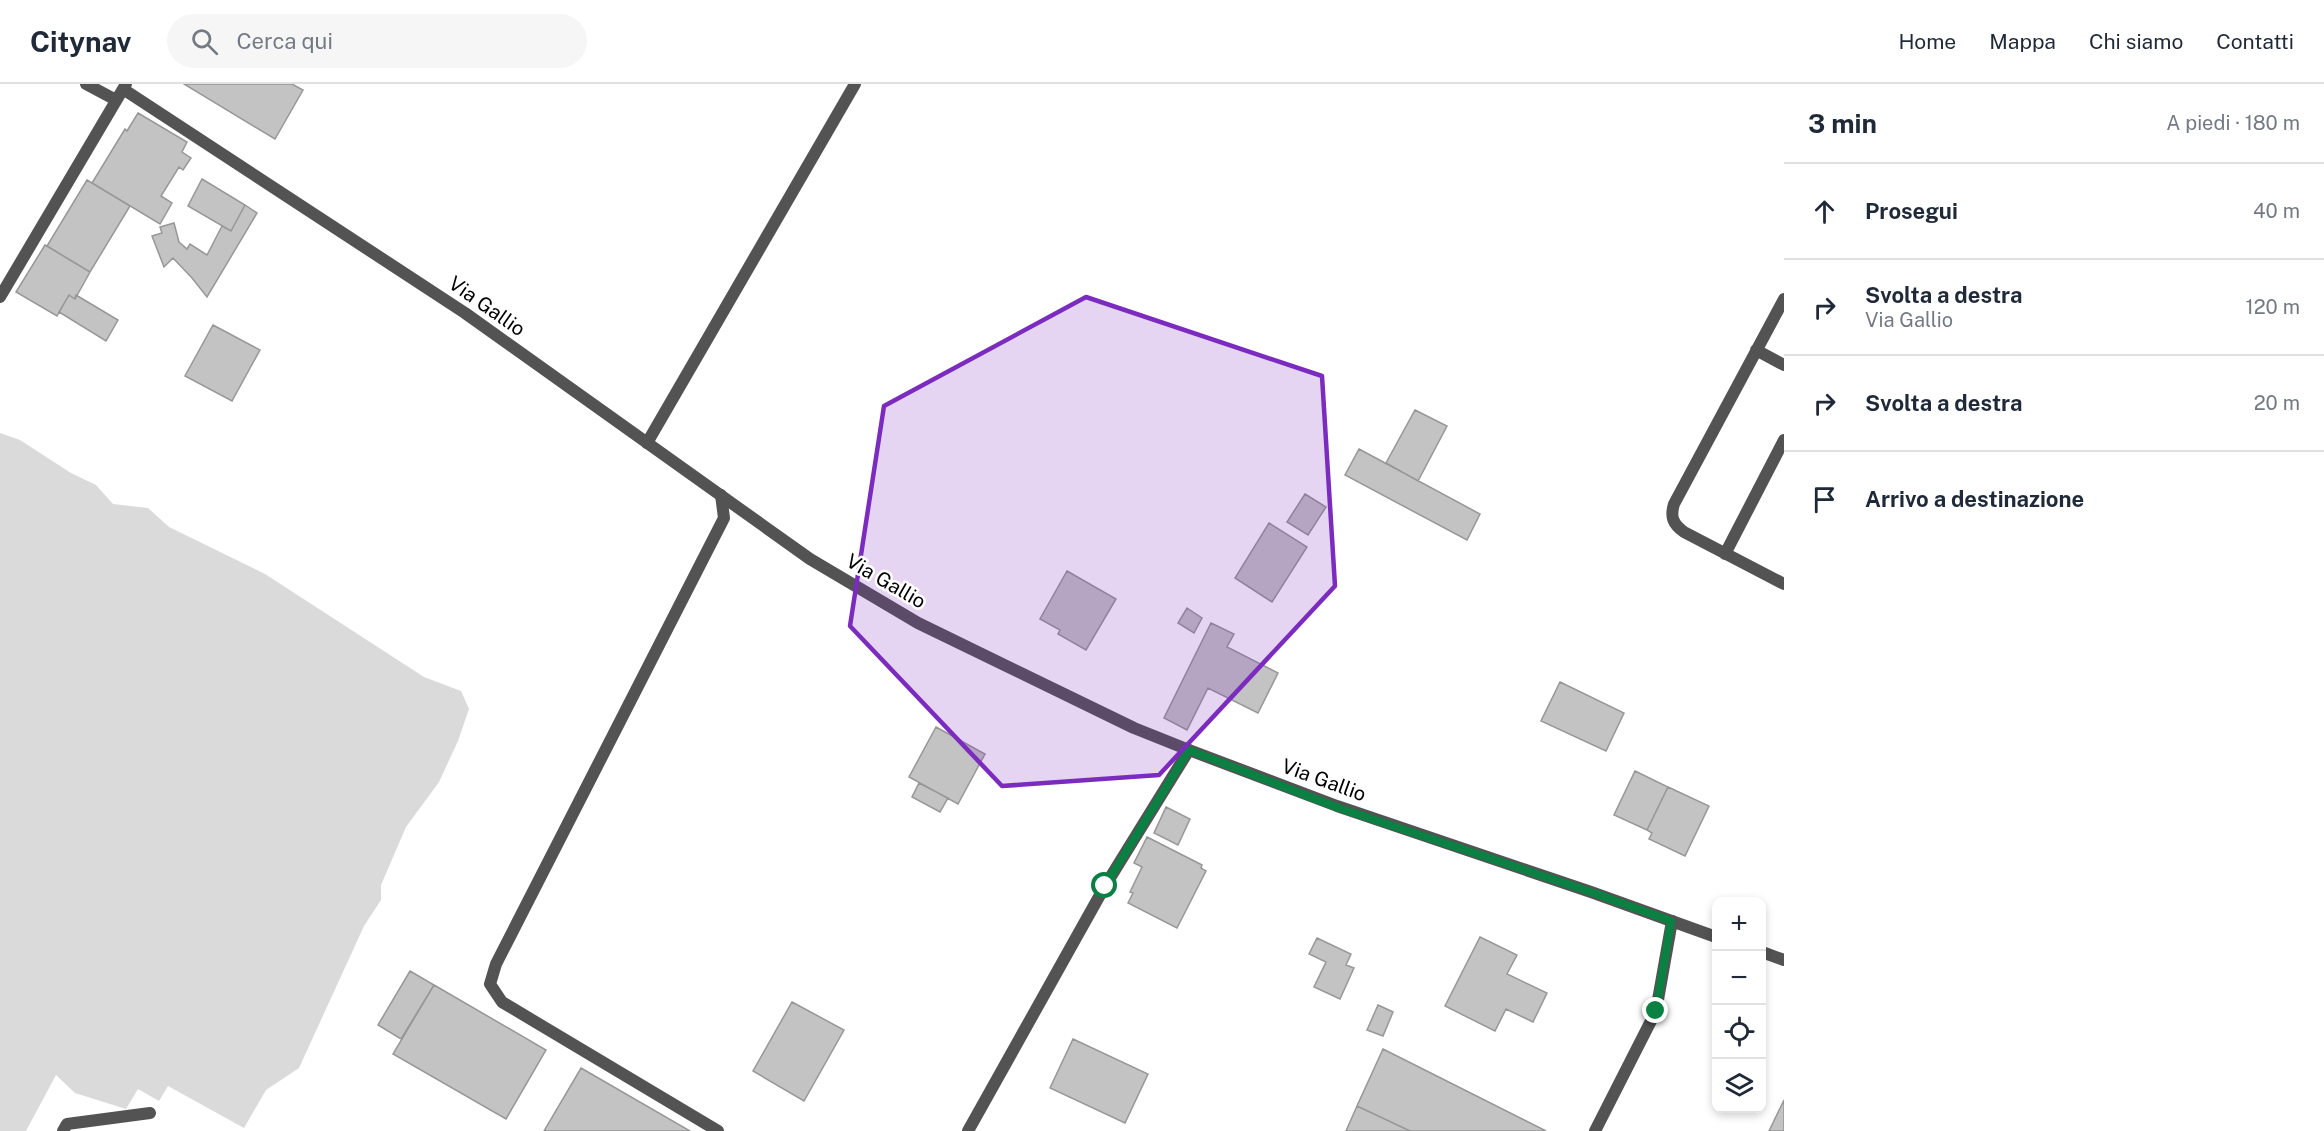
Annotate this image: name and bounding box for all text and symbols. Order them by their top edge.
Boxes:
search box [167,14,587,68]
text: Citynav [30,25,131,58]
icon: search [188,25,221,58]
text: Cerca qui [236,28,333,54]
text: Home [1898,29,1956,54]
text: Mappa [1989,29,2056,54]
text: Chi siamo [2089,29,2183,54]
text: Contatti [2216,29,2294,54]
text: 3 min [1808,108,1877,139]
text: A piedi · 180 m [2166,111,2300,135]
icon: ahead [1808,195,1841,228]
text: Prosegui [1865,198,1958,224]
text: 40 m [2253,199,2300,223]
street label: Via Gallio [444,271,530,341]
text: Svolta a destra [1865,282,2022,308]
icon: right [1808,291,1841,324]
text: 120 m [2246,295,2300,319]
text: Via Gallio [1865,308,1953,332]
icon: right [1808,387,1841,420]
text: Svolta a destra [1865,390,2022,416]
text: 20 m [2254,391,2300,415]
icon: arrive [1808,483,1841,516]
text: Arrivo a destinazione [1865,486,2084,512]
street label: Via Gallio [842,549,930,613]
street label: Via Gallio [1279,754,1369,806]
route start [1091,872,1117,898]
map controls [1712,897,1766,1113]
button: + [1712,897,1766,951]
button: − [1712,951,1766,1005]
route end [1642,997,1668,1023]
button: locate [1712,1005,1766,1059]
button: layers [1712,1059,1766,1113]

